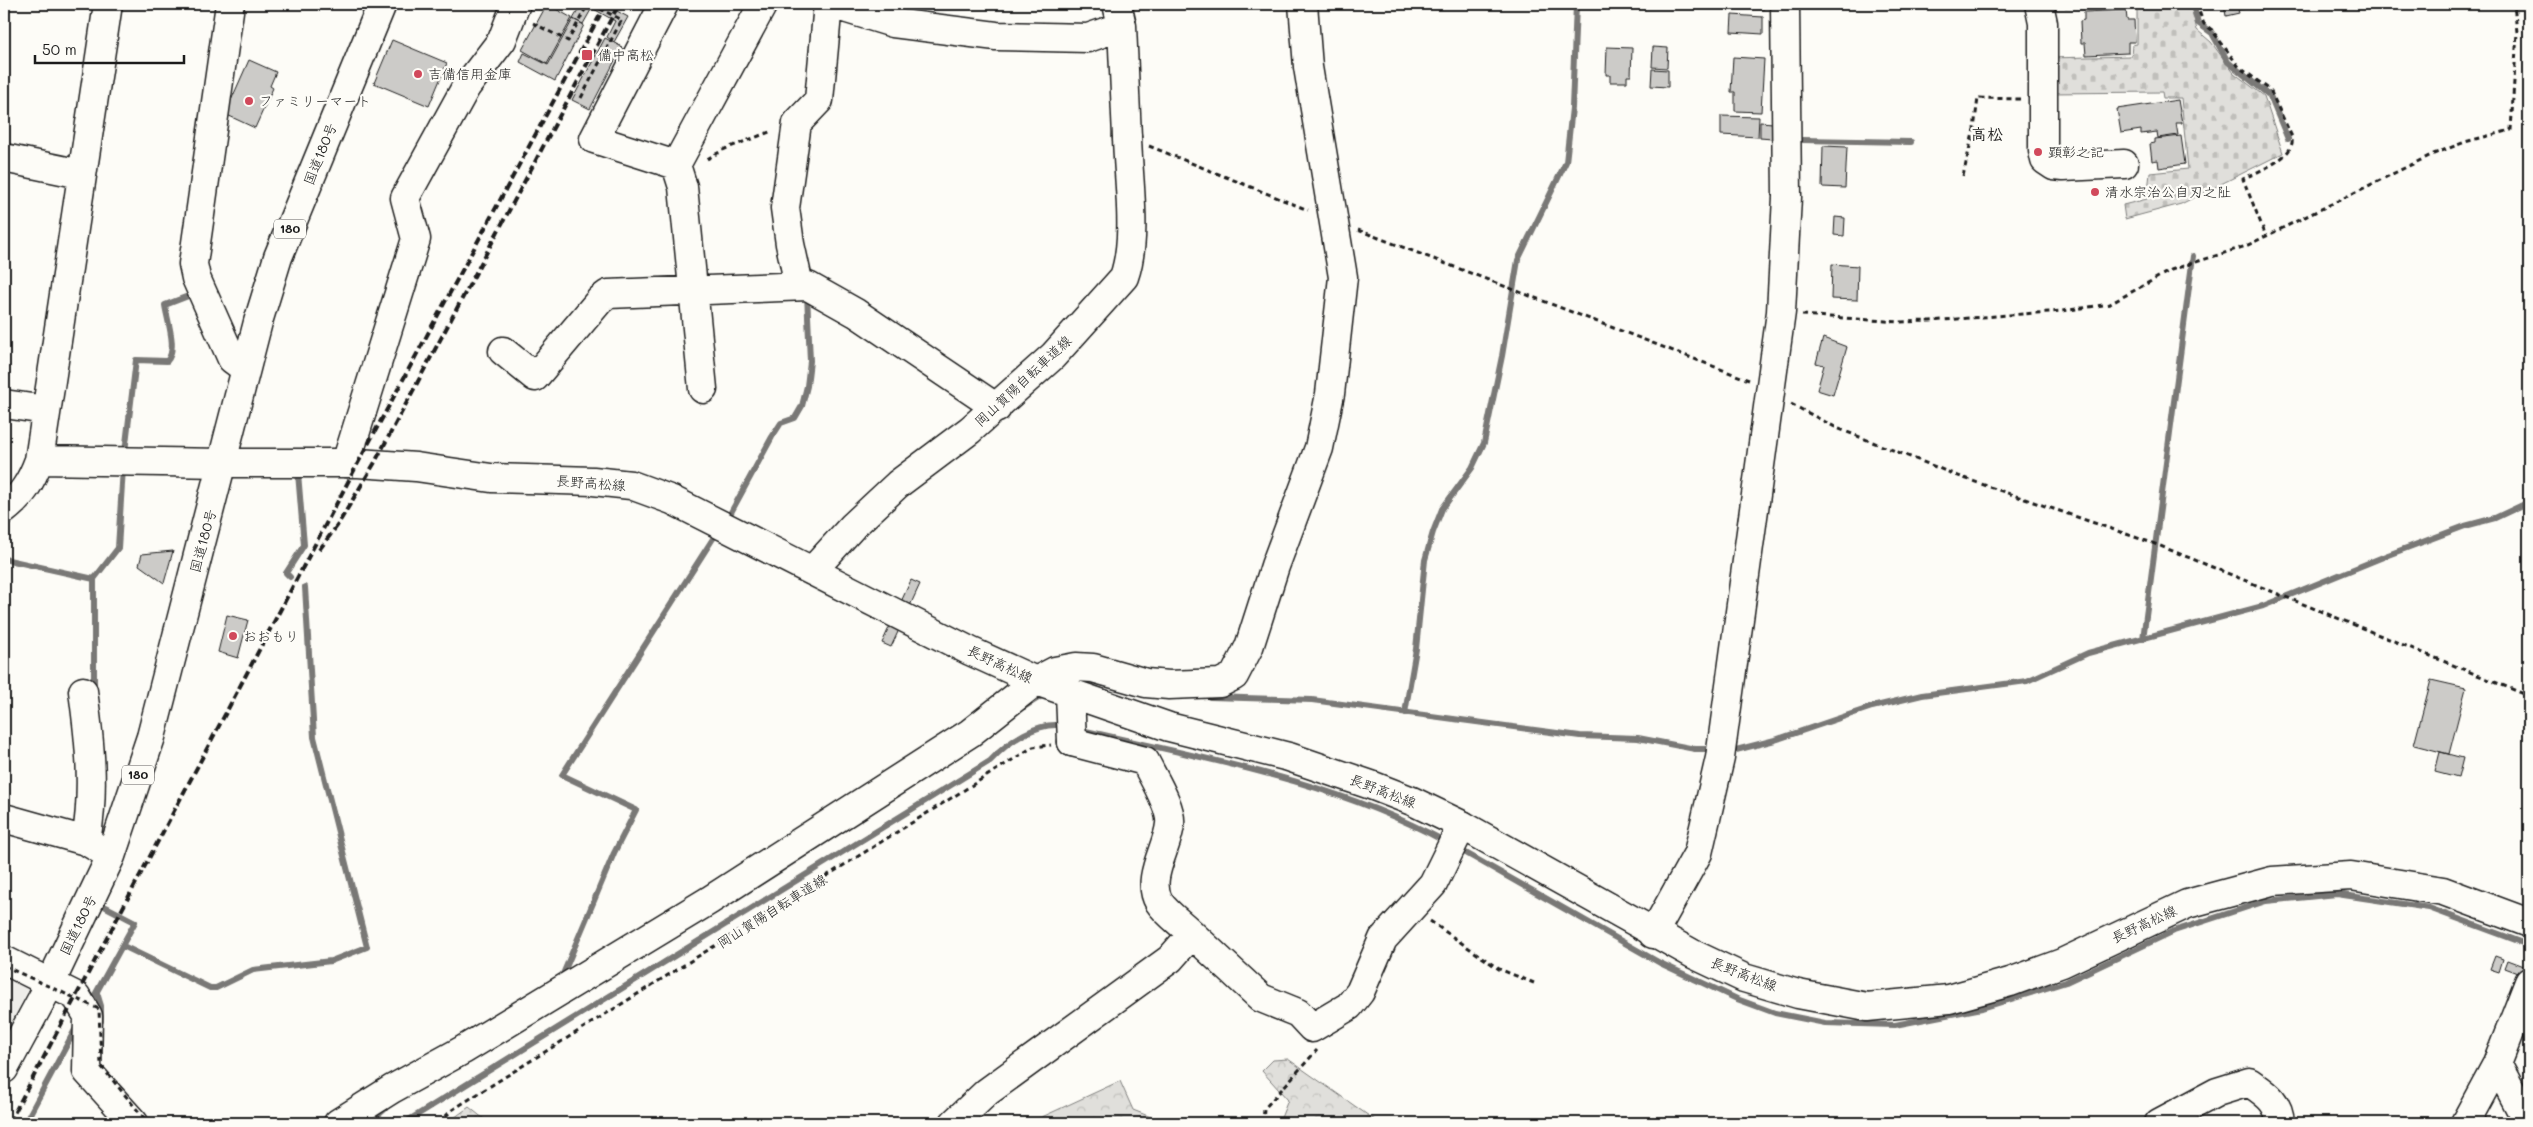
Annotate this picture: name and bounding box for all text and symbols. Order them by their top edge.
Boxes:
scale bar [35,32,184,64]
text: 50 m [42,39,77,59]
place label: 備中高松 [598,45,654,64]
marker: 備中高松 [580,48,594,62]
place label: 吉備信用金庫 [428,64,512,83]
marker: 吉備信用金庫 [412,68,424,80]
place label: ファミリーマート [259,91,371,110]
marker: ファミリーマート [243,95,255,107]
street label: 国道180号 [298,120,341,188]
district label: 高松 [1971,123,2003,144]
place label: 顕彰之記 [2048,142,2104,161]
marker: 顕彰之記 [2032,146,2044,158]
place label: 清水宗治公自刃之阯 [2105,182,2231,201]
marker: 清水宗治公自刃之阯 [2089,186,2101,198]
road number: 180 [274,220,306,238]
street label: 岡山賀陽自転車道線 [970,331,1075,431]
street label: 長野高松線 [555,471,627,494]
street label: 国道180号 [185,507,220,575]
place label: おおもり [243,626,299,645]
marker: おおもり [227,630,239,642]
street label: 長野高松線 [964,640,1036,687]
road number: 180 [122,766,154,784]
street label: 長野高松線 [1347,769,1419,812]
street label: 岡山賀陽自転車道線 [713,869,830,952]
street label: 国道180号 [55,891,100,958]
street label: 長野高松線 [2108,900,2180,947]
street label: 長野高松線 [1708,952,1780,995]

